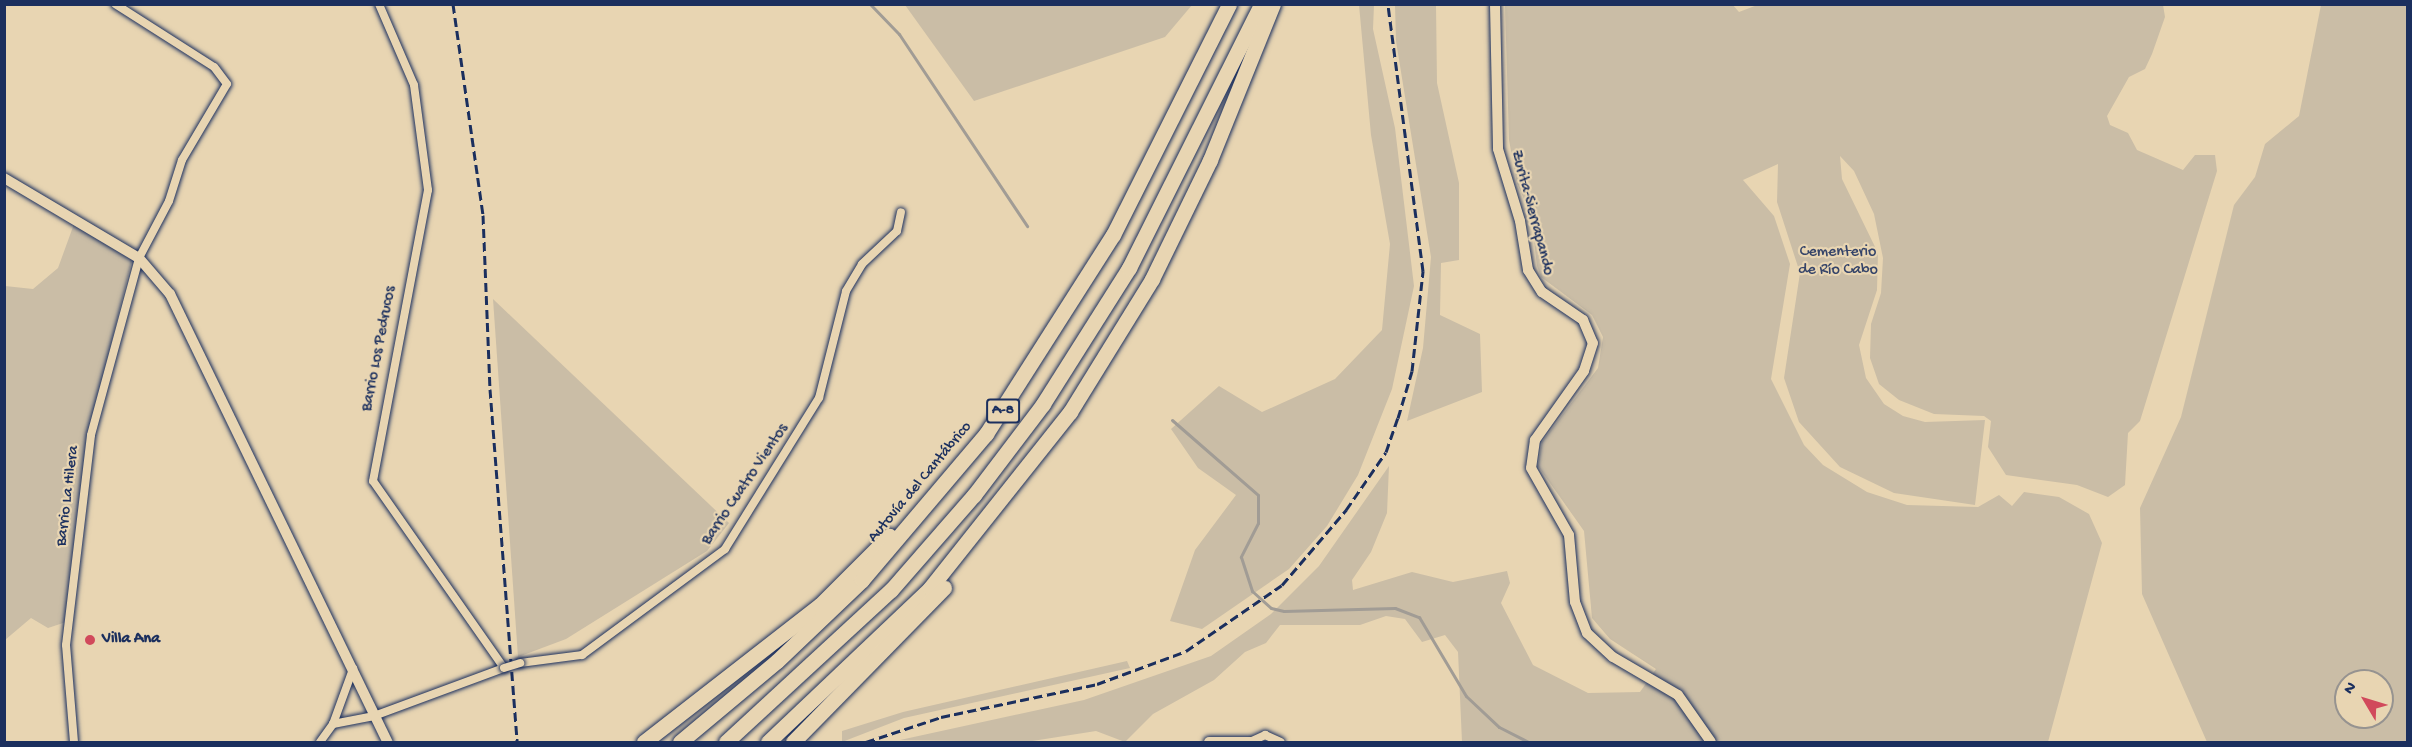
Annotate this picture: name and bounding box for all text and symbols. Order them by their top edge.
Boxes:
street label: Zurita-Sierrapando [1505,148,1557,278]
park label: Cementerio de Río Cabo [1798,243,1878,281]
street label: Barrio Los Pedrucos [358,285,402,413]
road number: A-8 [985,399,1021,423]
street label: Autovía del Cantábrico [865,419,977,547]
street label: Barrio Cuatro Vientos [698,421,794,549]
street label: Barrio La Hilera [53,445,85,547]
place label: Villa Ana [102,630,160,650]
marker: Villa Ana [83,633,97,647]
north arrow [2334,669,2394,729]
text: N [2340,679,2362,699]

